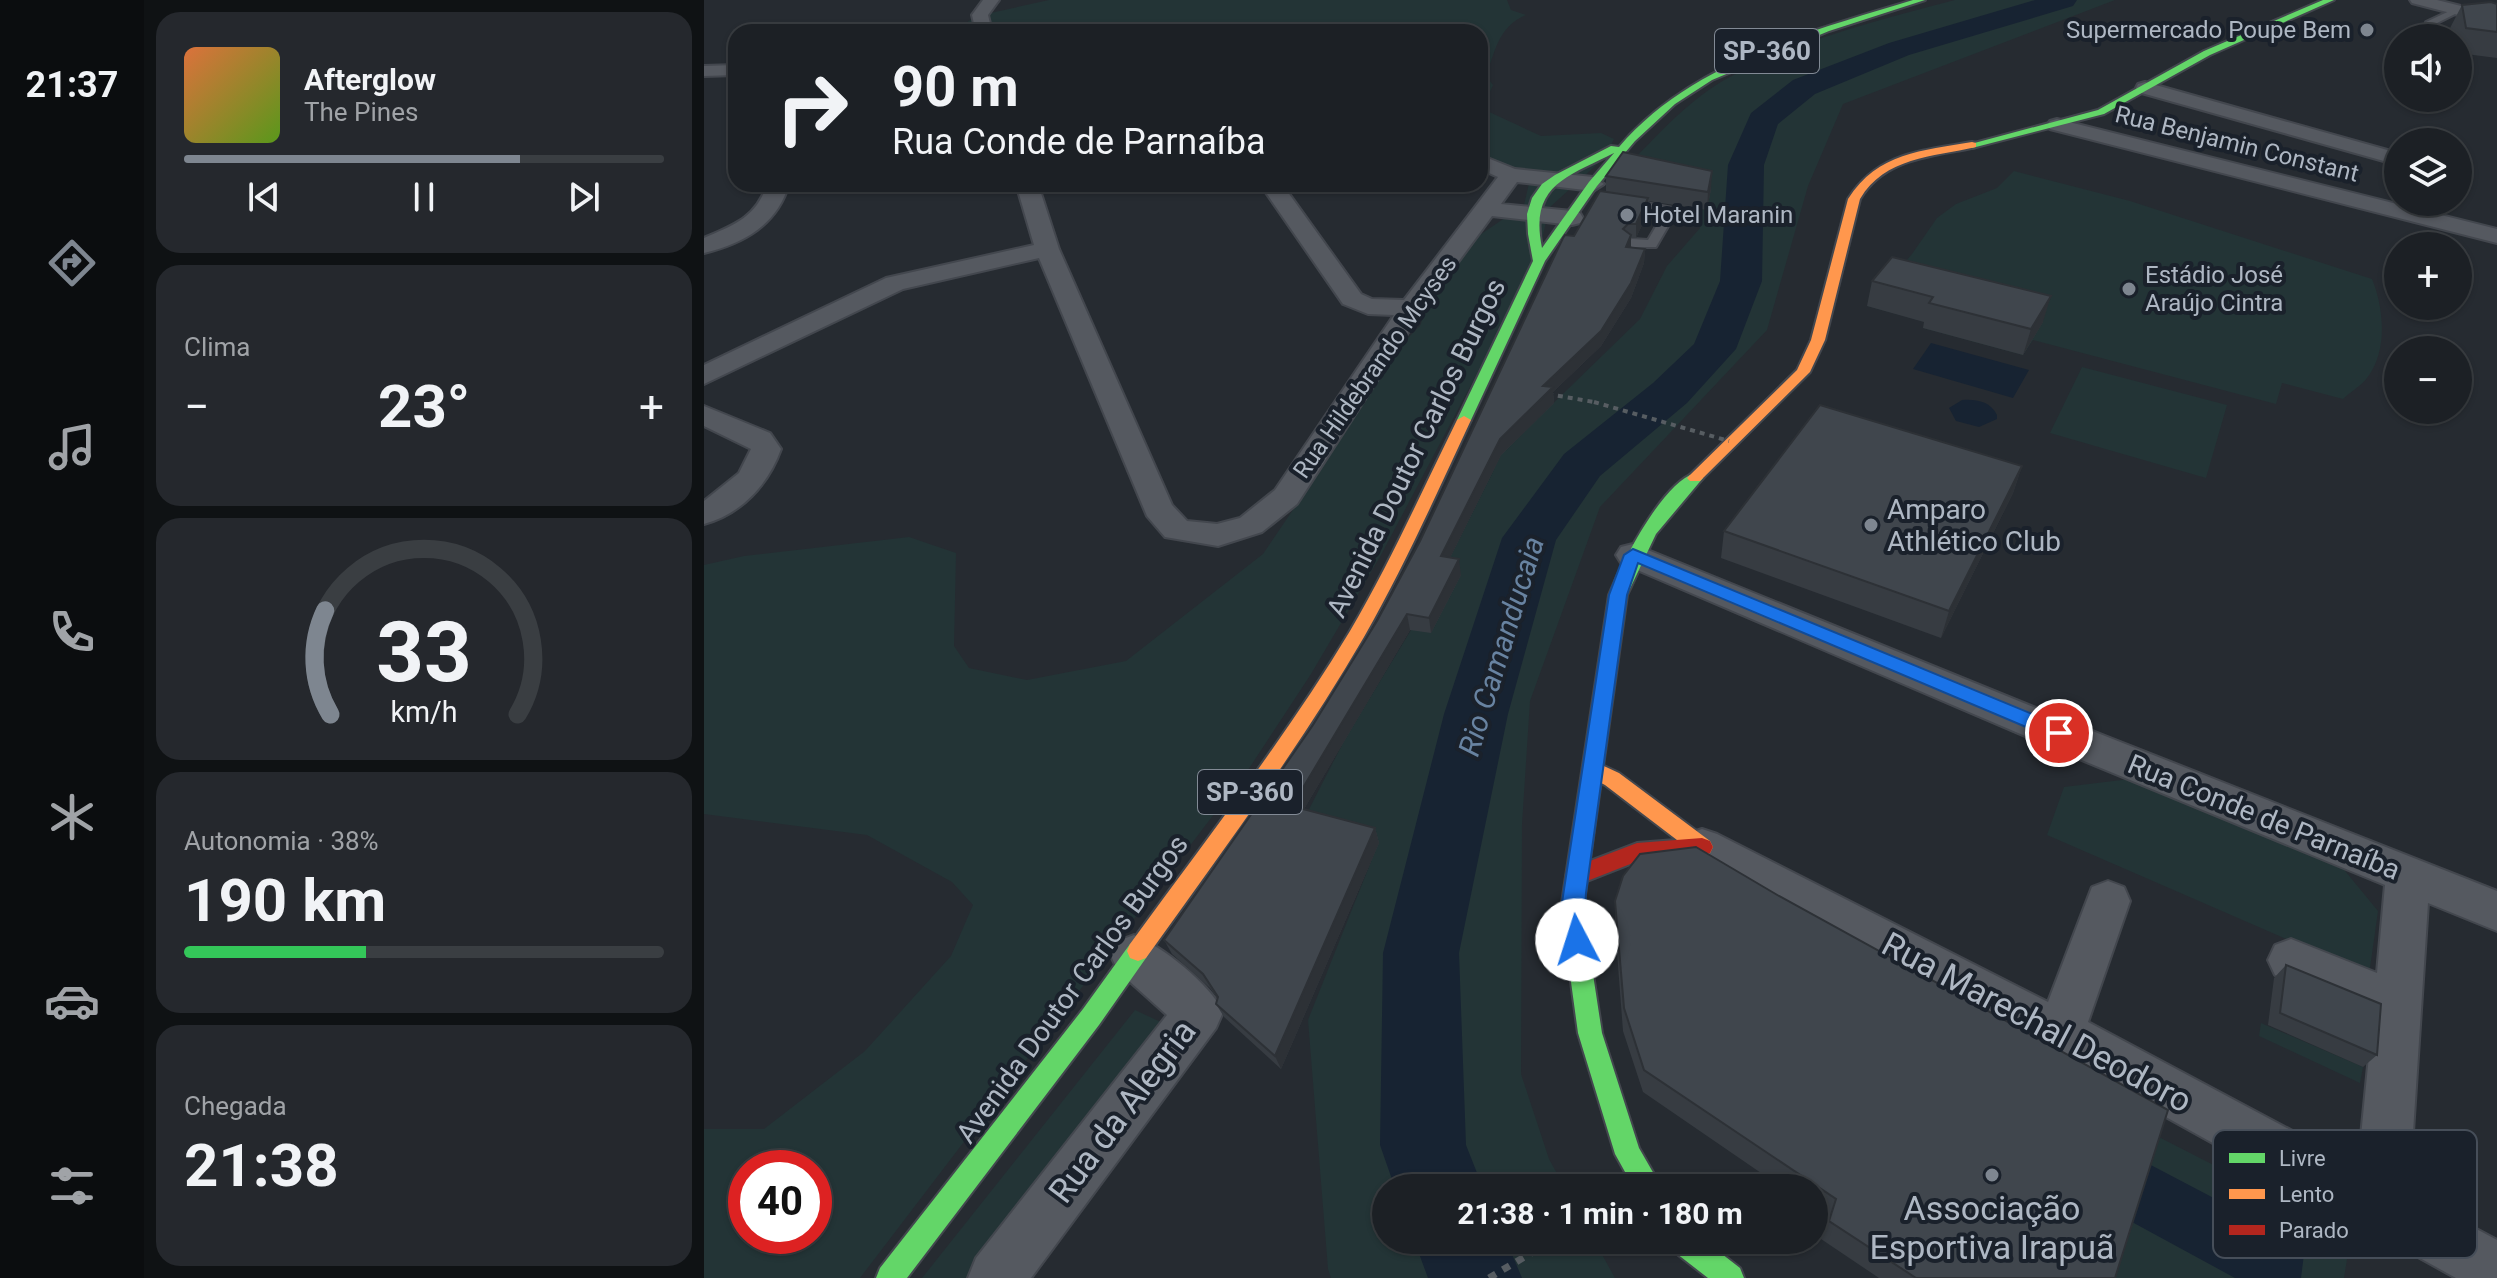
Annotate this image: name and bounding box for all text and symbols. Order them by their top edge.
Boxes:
place label: Supermercado Poupe Bem [2066,16,2351,44]
marker: Supermercado Poupe Bem [2358,21,2376,39]
map controls [2384,24,2472,424]
button: sound [2384,24,2472,112]
road number: SP-360 [1715,29,1819,73]
text: 90 m [892,54,1019,120]
icon: right [760,56,864,160]
text: Afterglow [304,62,436,97]
text: 21:37 [26,64,118,106]
text: The Pines [304,97,418,127]
street label: Rua Benjamin Constant [2112,100,2362,188]
text: Rua Conde de Parnaíba [892,121,1266,163]
button: layers [2384,128,2472,216]
icon: previous [242,175,286,219]
icon: pause [402,175,446,219]
icon: next [562,175,606,219]
place label: Hotel Maranin [1643,201,1793,229]
marker: Hotel Maranin [1618,206,1636,224]
button: + [2384,232,2472,320]
icon: directions [44,235,100,291]
street label: Rua Hildebrando Mcyses [1288,250,1462,484]
place label: Estádio José Araújo Cintra [2145,261,2283,317]
street label: Avenida Doutor Carlos Burgos [1320,273,1512,623]
marker: Estádio José Araújo Cintra [2120,280,2138,298]
text: Clima [184,332,251,362]
button: − [2384,336,2472,424]
text: 23° [378,371,470,442]
text: − [184,381,209,433]
text: + [639,381,664,433]
icon: music [44,419,100,475]
place label: Amparo Athlético Club [1887,493,2061,558]
marker: Amparo Athlético Club [1862,516,1880,534]
water label: Rio Camanducaia [1451,532,1551,760]
icon: phone [44,604,100,660]
text: 33 [376,604,472,701]
text: km/h [390,695,458,729]
pin [2025,699,2093,767]
icon: arrive [2037,711,2081,755]
street label: Rua Conde de Parnaíba [2123,747,2405,887]
road number: SP-360 [1198,770,1302,814]
icon: climate [44,789,100,845]
text: Autonomia · 38% [184,826,379,856]
street label: Avenida Doutor Carlos Burgos [949,829,1195,1149]
text: 190 km [184,865,386,936]
position arrow [1535,898,1619,982]
street label: Rua Marechal Deodoro [1875,923,2199,1121]
icon: car [44,973,100,1029]
street label: Rua da Alegria [1040,1012,1204,1210]
text: Chegada [184,1091,287,1121]
text: 21:38 [184,1130,339,1201]
legend [2213,1130,2477,1258]
text: Livre [2279,1146,2326,1171]
speed limit sign: 40 [728,1150,832,1254]
icon: filters [44,1158,100,1214]
marker: Associação Esportiva Irapuã [1983,1166,2001,1184]
text: Lento [2279,1182,2334,1207]
place label: Associação Esportiva Irapuã [1869,1188,2115,1267]
text: 21:38 · 1 min · 180 m [1457,1196,1743,1231]
text: Parado [2279,1218,2349,1243]

